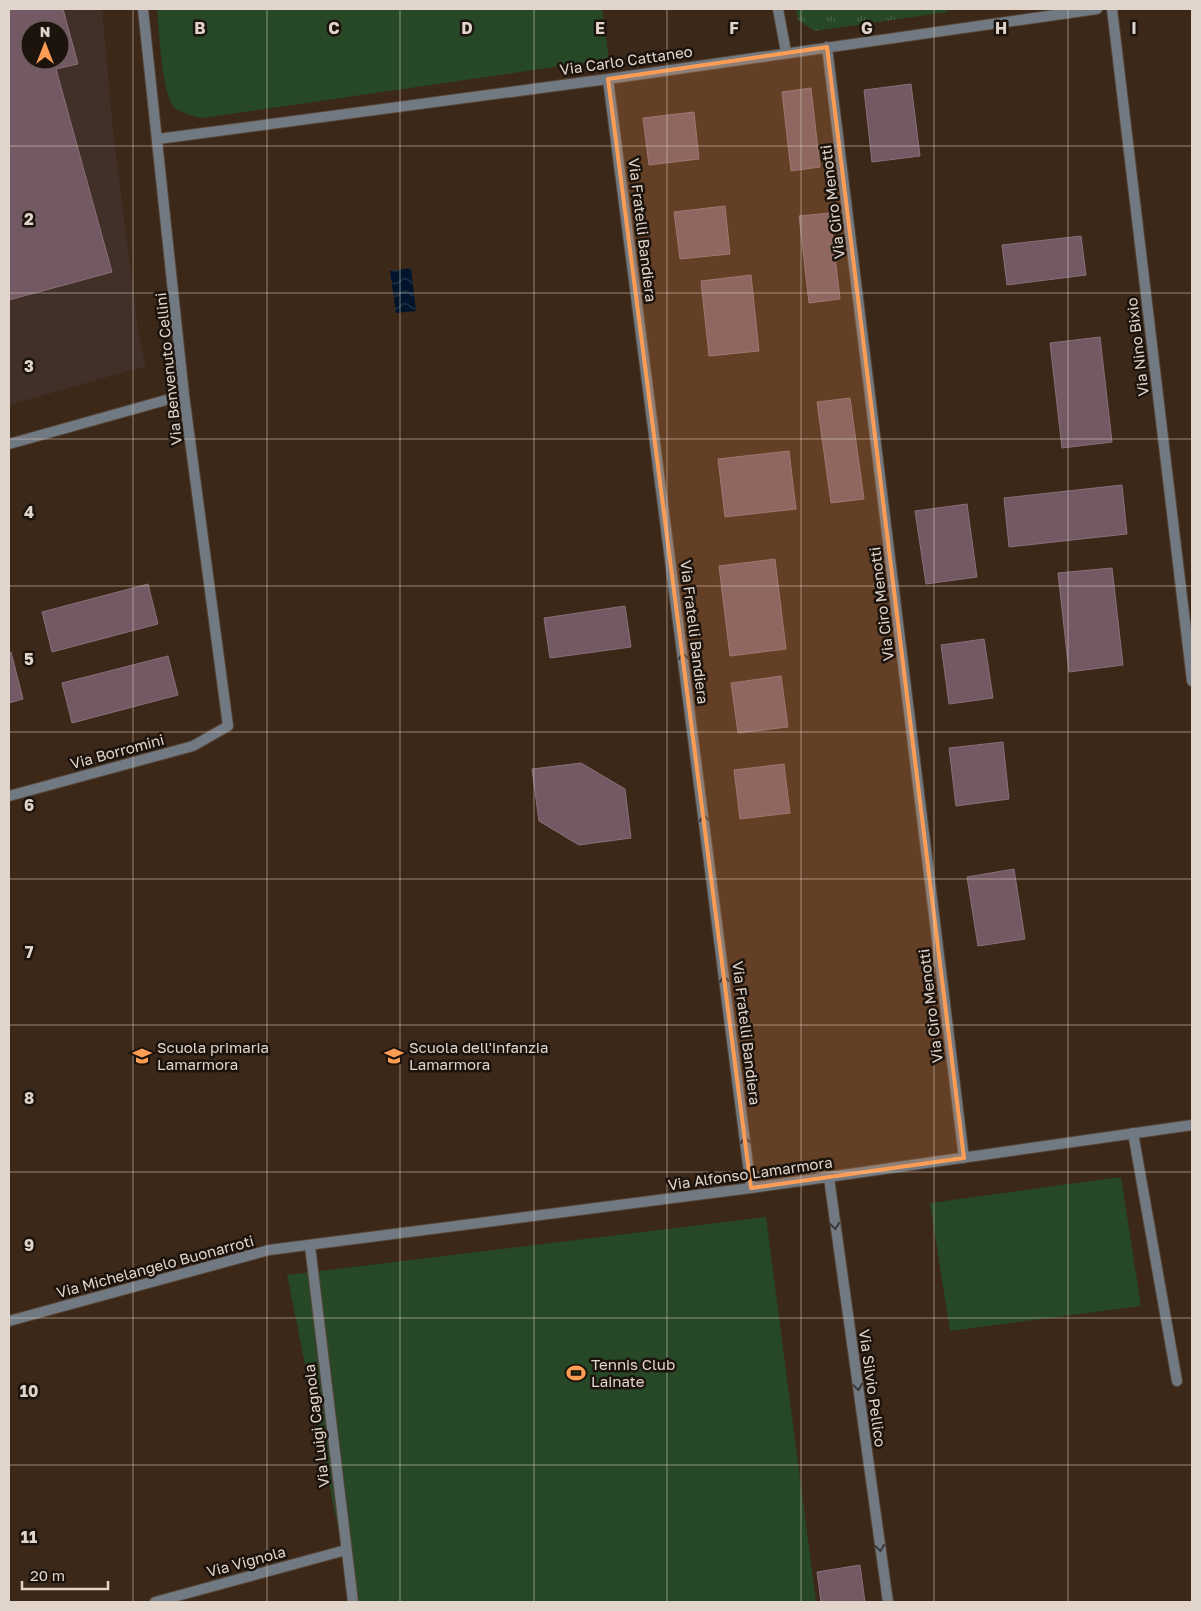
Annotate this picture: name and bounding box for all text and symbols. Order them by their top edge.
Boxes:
text: B [194,18,206,38]
text: C [328,18,340,38]
text: D [461,18,473,38]
text: E [595,18,605,38]
text: F [729,18,739,38]
text: G [861,18,873,38]
text: H [995,18,1007,38]
text: I [1131,18,1137,38]
north arrow [20,20,70,70]
text: N [40,23,50,40]
street label: Via Carlo Cattaneo [558,42,694,78]
street label: Via Ciro Menotti [816,144,848,260]
street label: Via Fratelli Bandiera [625,157,661,303]
text: 2 [24,209,34,229]
street label: Via Benvenuto Cellini [151,292,185,446]
street label: Via Nino Bixio [1122,297,1152,397]
text: 3 [24,356,34,376]
text: 4 [24,502,34,522]
street label: Via Ciro Menotti [865,546,897,662]
street label: Via Fratelli Bandiera [677,559,713,705]
text: 5 [24,649,34,669]
one-way arrow [678,652,689,660]
street label: Via Borromini [68,730,166,772]
text: 6 [24,795,34,815]
one-way arrow [699,813,709,822]
text: 7 [25,942,34,962]
street label: Via Ciro Menotti [914,948,946,1064]
street label: Via Fratelli Bandiera [729,960,765,1106]
one-way arrow [719,974,730,982]
place label: Scuola primaria Lamarmora [157,1038,269,1073]
place label: Scuola dell'infanzia Lamarmora [409,1038,548,1073]
school or university icon: Scuola primaria Lamarmora [131,1045,153,1067]
school or university icon: Scuola dell'infanzia Lamarmora [383,1045,405,1067]
text: 8 [24,1088,34,1108]
one-way arrow [740,1136,751,1144]
street label: Via Alfonso Lamarmora [667,1153,833,1193]
one-way arrow [830,1222,840,1230]
street label: Via Michelangelo Buonarroti [54,1231,256,1301]
text: 9 [24,1235,34,1255]
street label: Via Silvio Pellico [856,1328,890,1448]
place label: Tennis Club Lainate [591,1355,675,1390]
sports icon: Tennis Club Lainate [565,1362,587,1384]
street label: Via Luigi Cagnola [300,1363,332,1489]
text: 10 [20,1381,38,1401]
one-way arrow [852,1383,863,1391]
text: 11 [21,1527,37,1547]
street label: Via Vignola [205,1542,287,1580]
one-way arrow [875,1544,885,1552]
scale bar [22,1558,109,1590]
text: 20 m [30,1566,65,1584]

